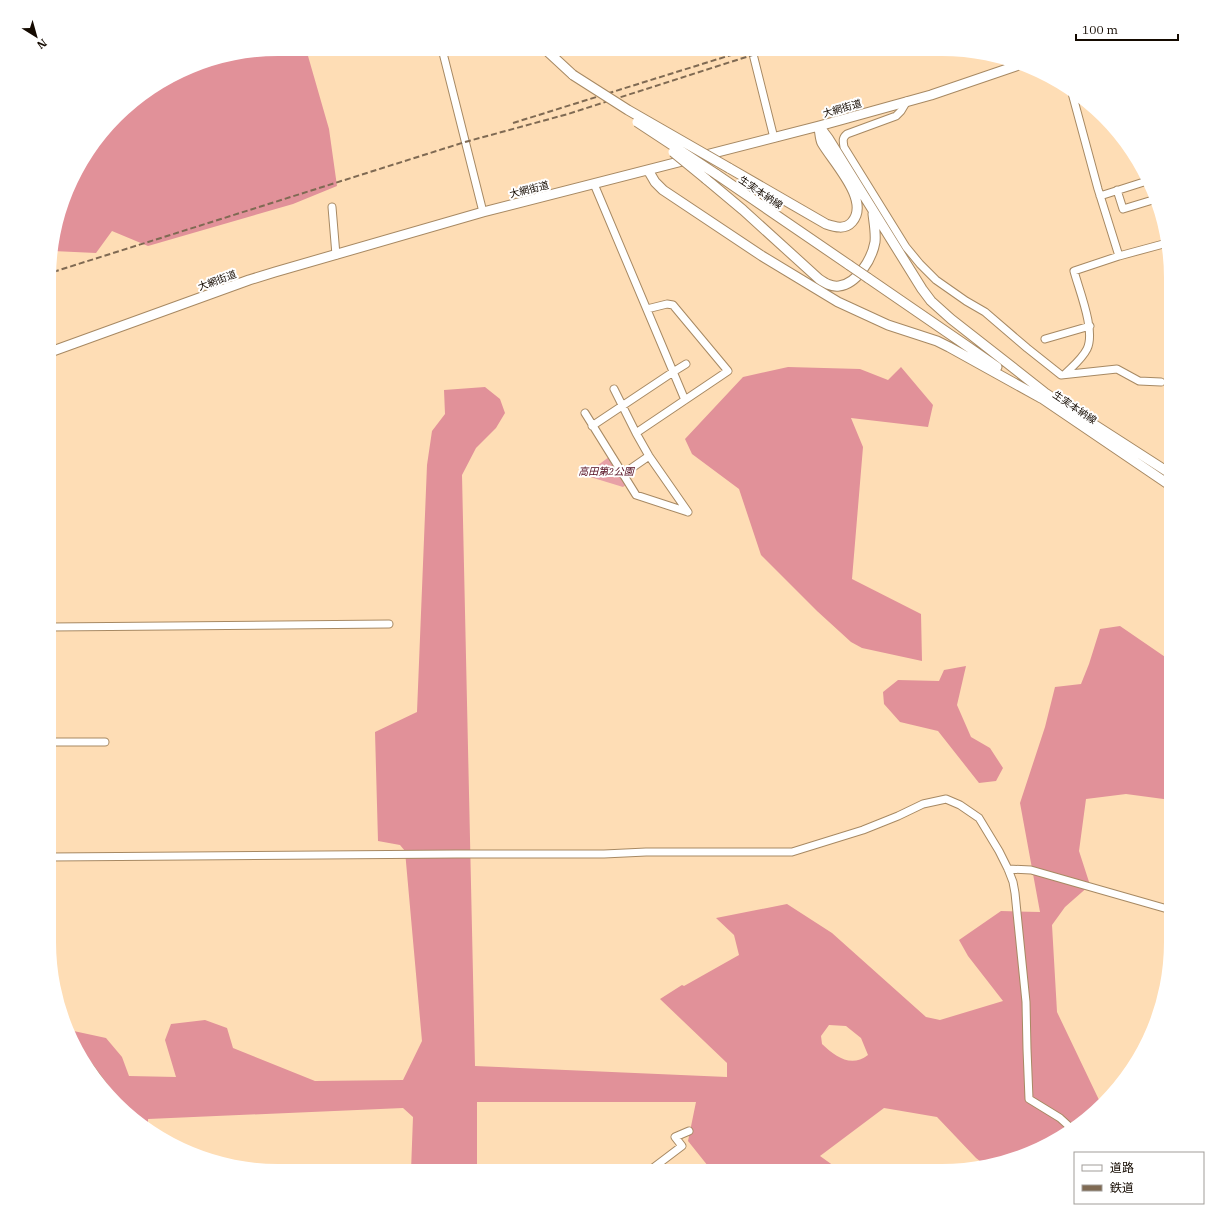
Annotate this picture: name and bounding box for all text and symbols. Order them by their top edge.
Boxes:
north arrow [16,16,56,56]
scale bar [1076,16,1178,42]
text: 100 m [1082,22,1118,37]
text: N [34,36,50,52]
street label: 大網街道 [821,97,863,120]
street label: 生実本納線 [736,173,785,212]
street label: 大網街道 [508,178,550,201]
street label: 大網街道 [196,268,238,293]
street label: 生実本納線 [1050,388,1099,427]
park label: 高田第2公園 [578,465,636,478]
legend [1074,1152,1204,1204]
text: 道路 [1110,1160,1134,1175]
text: 鉄道 [1110,1180,1134,1195]

